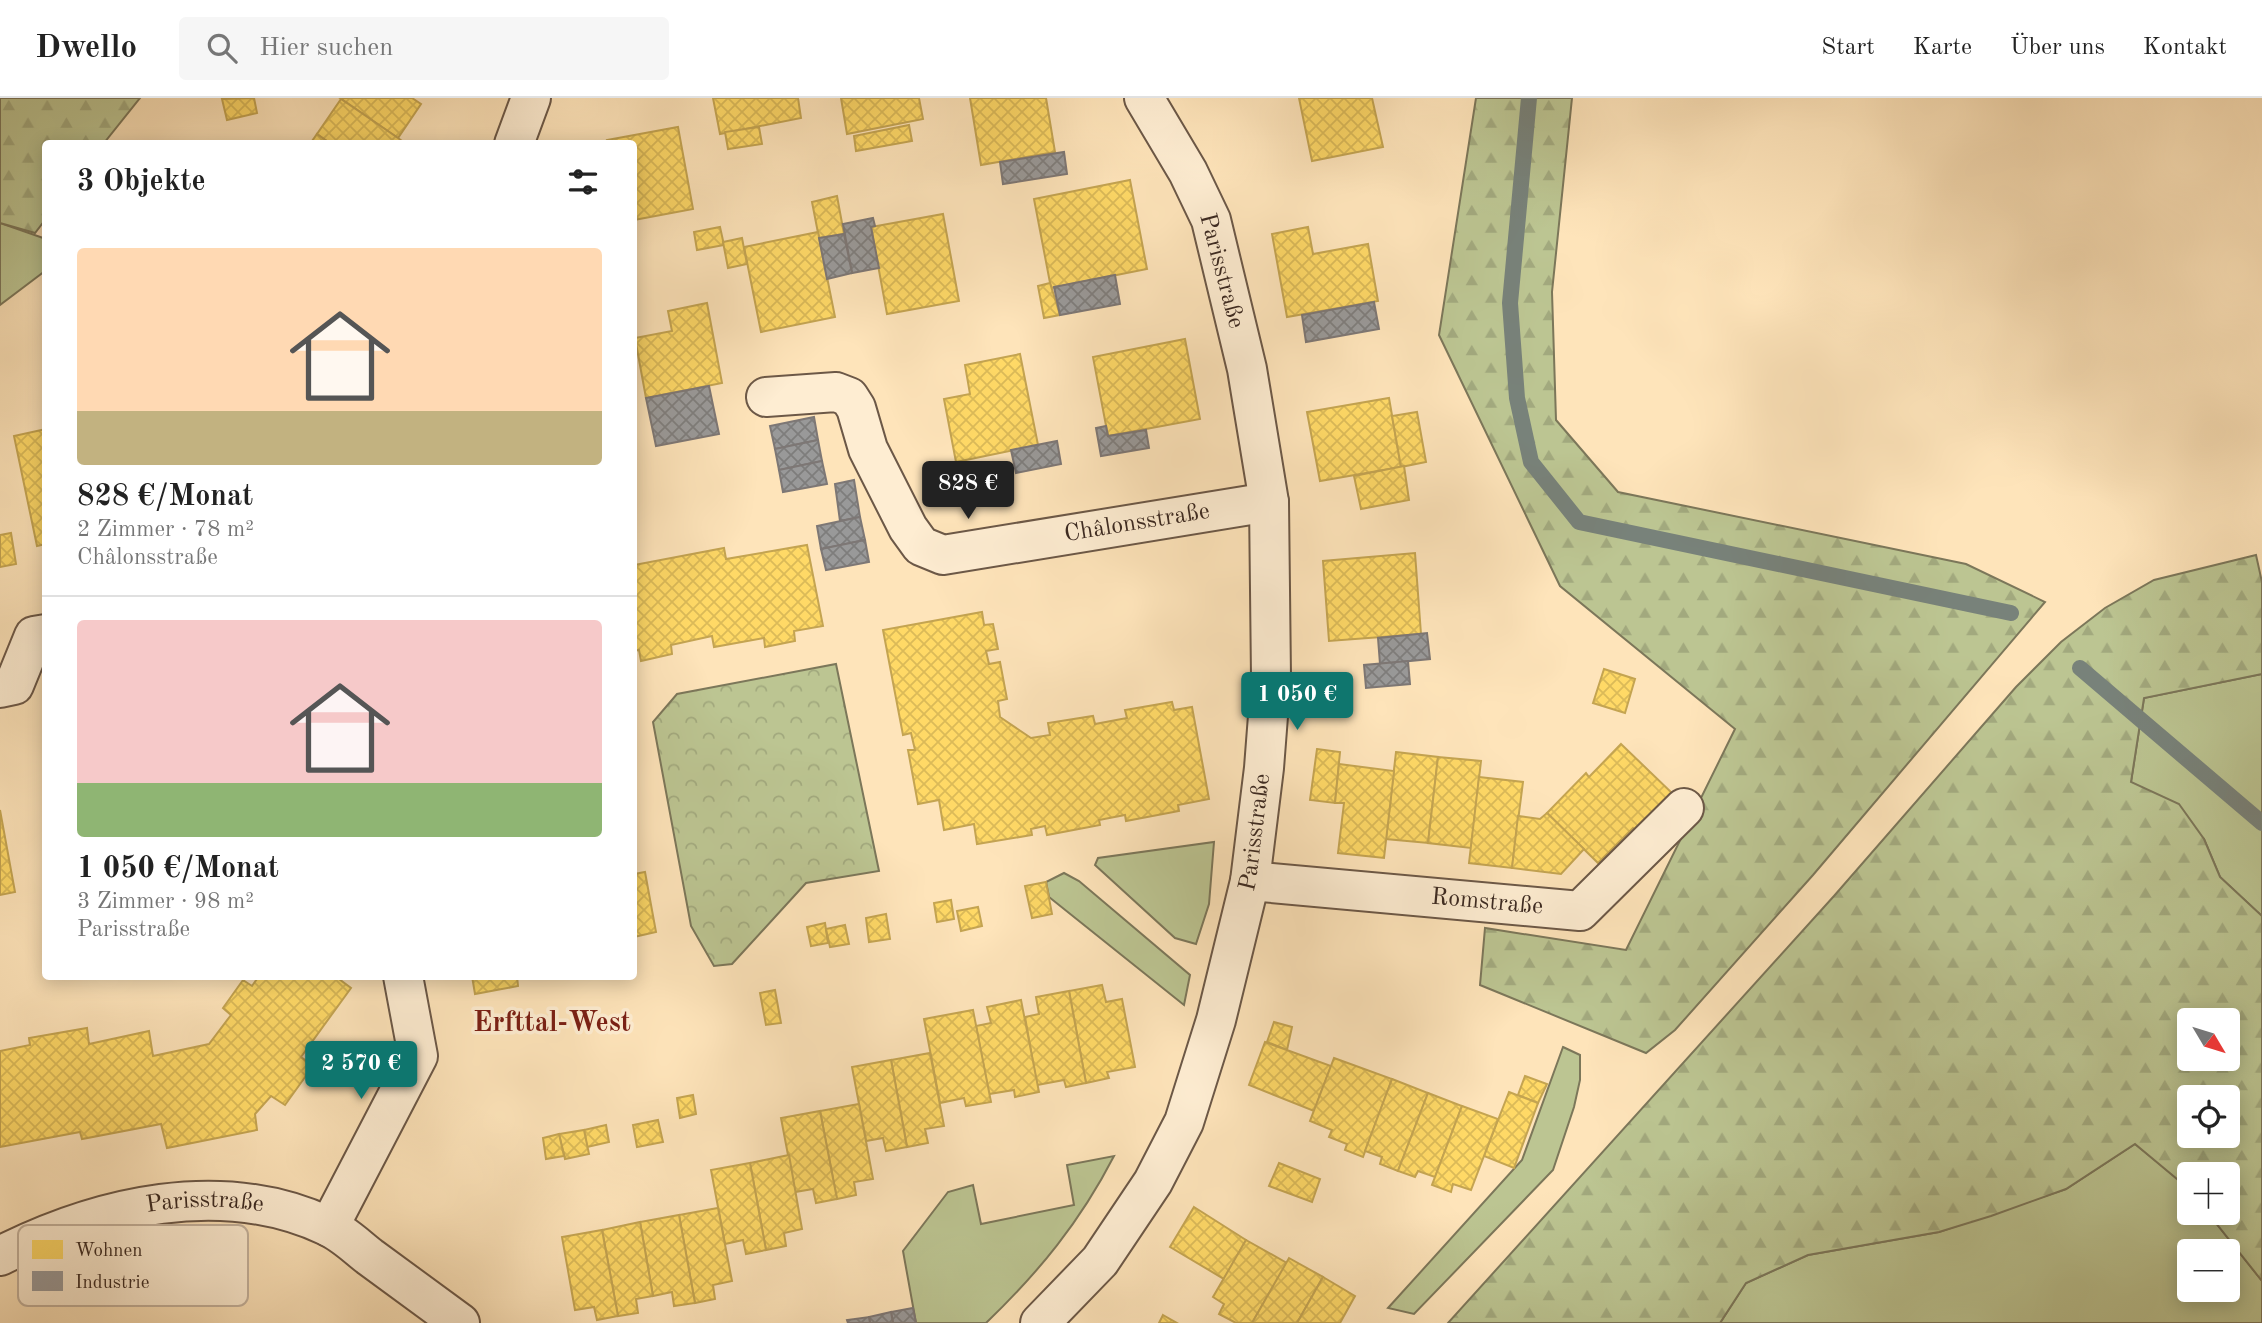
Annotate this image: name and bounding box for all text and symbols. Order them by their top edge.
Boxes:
search box [179,17,669,80]
icon: search [203,29,241,67]
text: Dwello [35,32,137,65]
text: Hier suchen [259,35,393,61]
text: Start [1821,36,1875,60]
text: Karte [1913,36,1972,60]
text: Über uns [2010,36,2105,60]
text: Kontakt [2143,36,2227,60]
icon: filters [564,163,602,201]
text: 3 Objekte [77,167,206,197]
street label: Parisstraße [1194,211,1248,331]
icon: home [277,293,403,419]
pin: 828 € [919,462,1017,521]
text: 828 € [938,472,998,495]
text: 828 €/Monat [77,482,253,512]
street label: Châlonsstraße [1063,500,1212,547]
text: 2 Zimmer · 78 m² [77,518,254,541]
text: Châlonsstraße [77,546,218,569]
icon: home [277,665,403,791]
pin: 1 050 € [1232,672,1362,732]
text: 1 050 € [1257,683,1337,706]
street label: Parisstraße [1236,772,1275,894]
text: 1 050 €/Monat [77,854,279,884]
street label: Romstraße [1430,886,1544,920]
text: 3 Zimmer · 98 m² [77,890,254,913]
text: Parisstraße [77,918,190,941]
north arrow [2177,1008,2240,1071]
map controls [2177,1008,2240,1302]
district label: Erfttal-West [473,1010,631,1038]
pin: 2 570 € [296,1042,426,1101]
text: 2 570 € [321,1052,401,1075]
button: locate [2177,1085,2240,1148]
button: + [2177,1162,2240,1225]
street label: Parisstraße [144,1189,266,1218]
legend [18,1225,248,1306]
button: − [2177,1239,2240,1302]
text: Wohnen [75,1242,143,1261]
text: Industrie [75,1274,149,1293]

